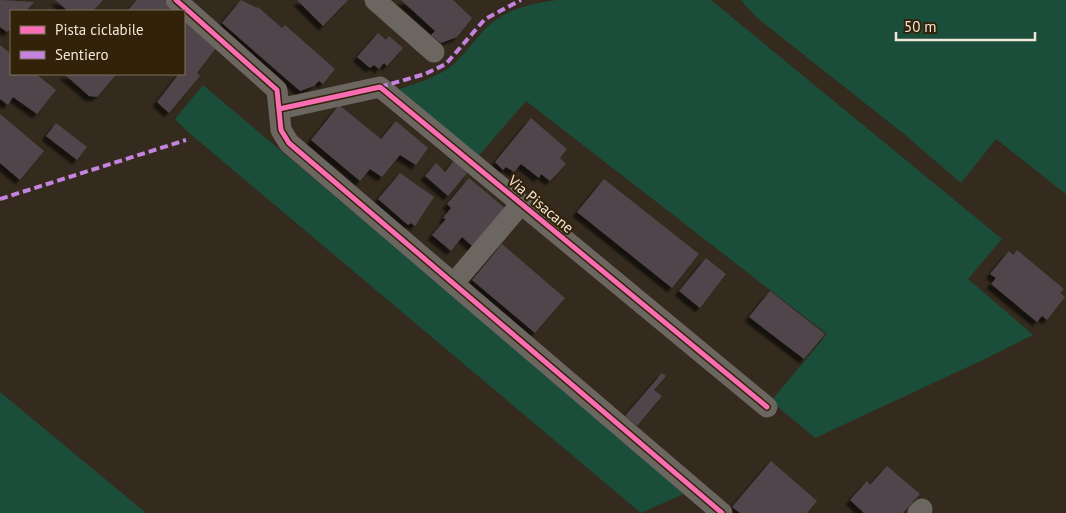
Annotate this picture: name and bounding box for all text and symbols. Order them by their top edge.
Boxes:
legend [10,10,185,75]
scale bar [896,10,1035,42]
text: 50 m [904,17,937,36]
text: Pista ciclabile [55,20,144,39]
text: Sentiero [55,45,109,64]
street label: Via Pisacane [503,170,578,237]

